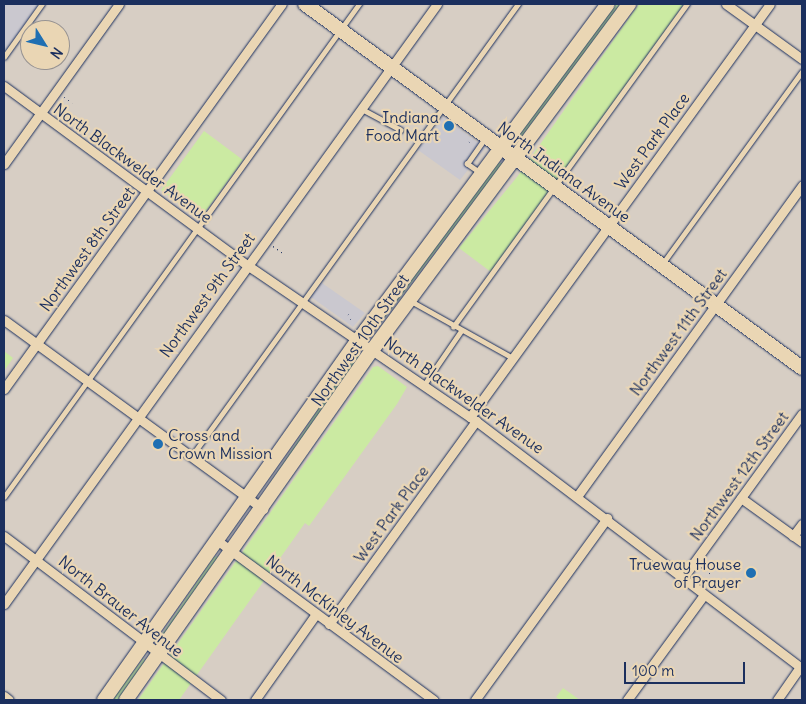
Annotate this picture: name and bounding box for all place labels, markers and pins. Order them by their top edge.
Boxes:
place label: Indiana Food Mart [366,107,439,145]
marker: Indiana Food Mart [443,120,455,132]
place label: Cross and Crown Mission [168,425,272,463]
marker: Cross and Crown Mission [152,438,164,450]
place label: Trueway House of Prayer [629,554,741,592]
marker: Trueway House of Prayer [745,567,757,579]

